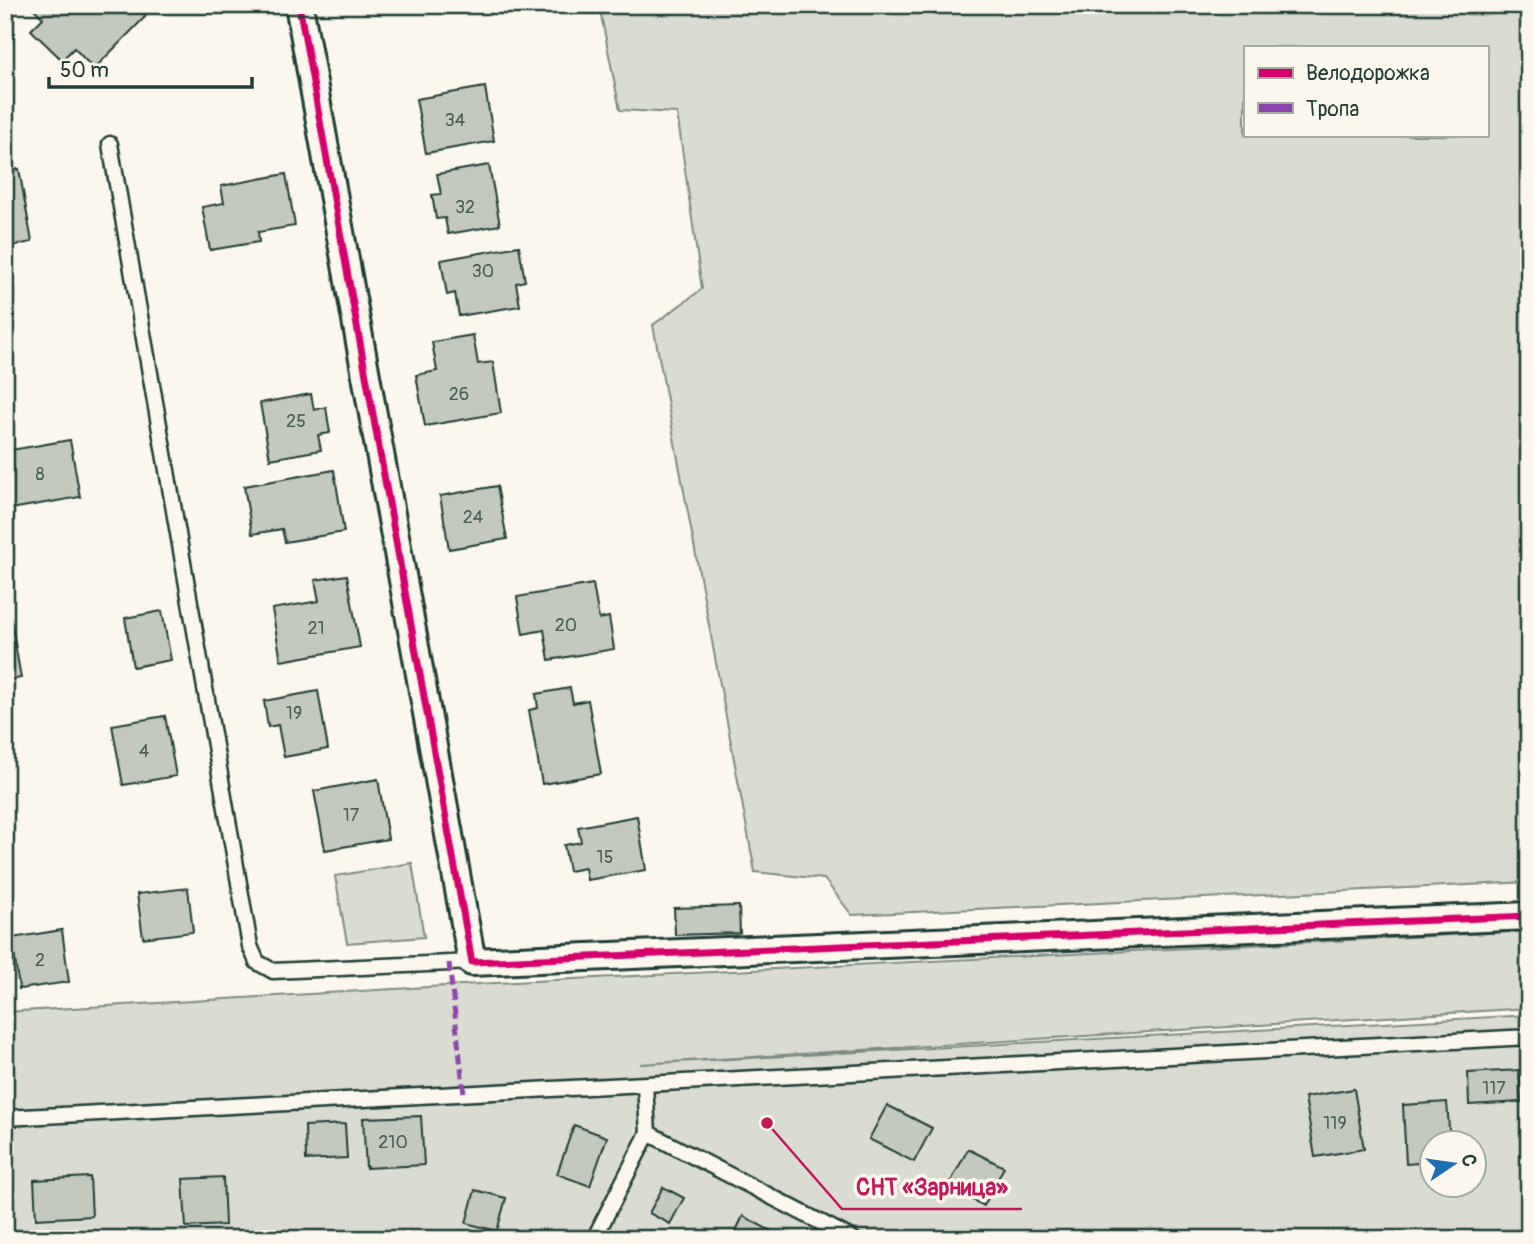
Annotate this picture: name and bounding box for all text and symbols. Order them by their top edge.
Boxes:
scale bar [49,46,252,90]
legend [1244,46,1488,136]
text: 50 m [60,57,109,84]
text: Велодорожка [1306,60,1430,87]
text: Тропа [1306,96,1359,123]
house number: 34 [445,109,466,132]
house number: 32 [455,196,475,219]
house number: 30 [472,260,494,283]
house number: 26 [449,383,469,406]
house number: 25 [286,410,306,433]
house number: 8 [35,463,45,486]
house number: 24 [463,506,484,529]
house number: 20 [555,614,577,637]
house number: 21 [307,617,325,640]
house number: 19 [286,702,302,725]
house number: 4 [139,740,150,763]
house number: 17 [343,804,360,827]
house number: 15 [597,846,613,869]
house number: 2 [35,949,45,972]
house number: 117 [1482,1077,1506,1100]
house number: 119 [1323,1112,1347,1135]
north arrow [1418,1128,1488,1198]
house number: 210 [378,1131,408,1154]
text: С [1456,1152,1482,1169]
callout: СНТ «Зарница» [842,1165,1022,1209]
text: СНТ «Зарница» [856,1173,1008,1202]

